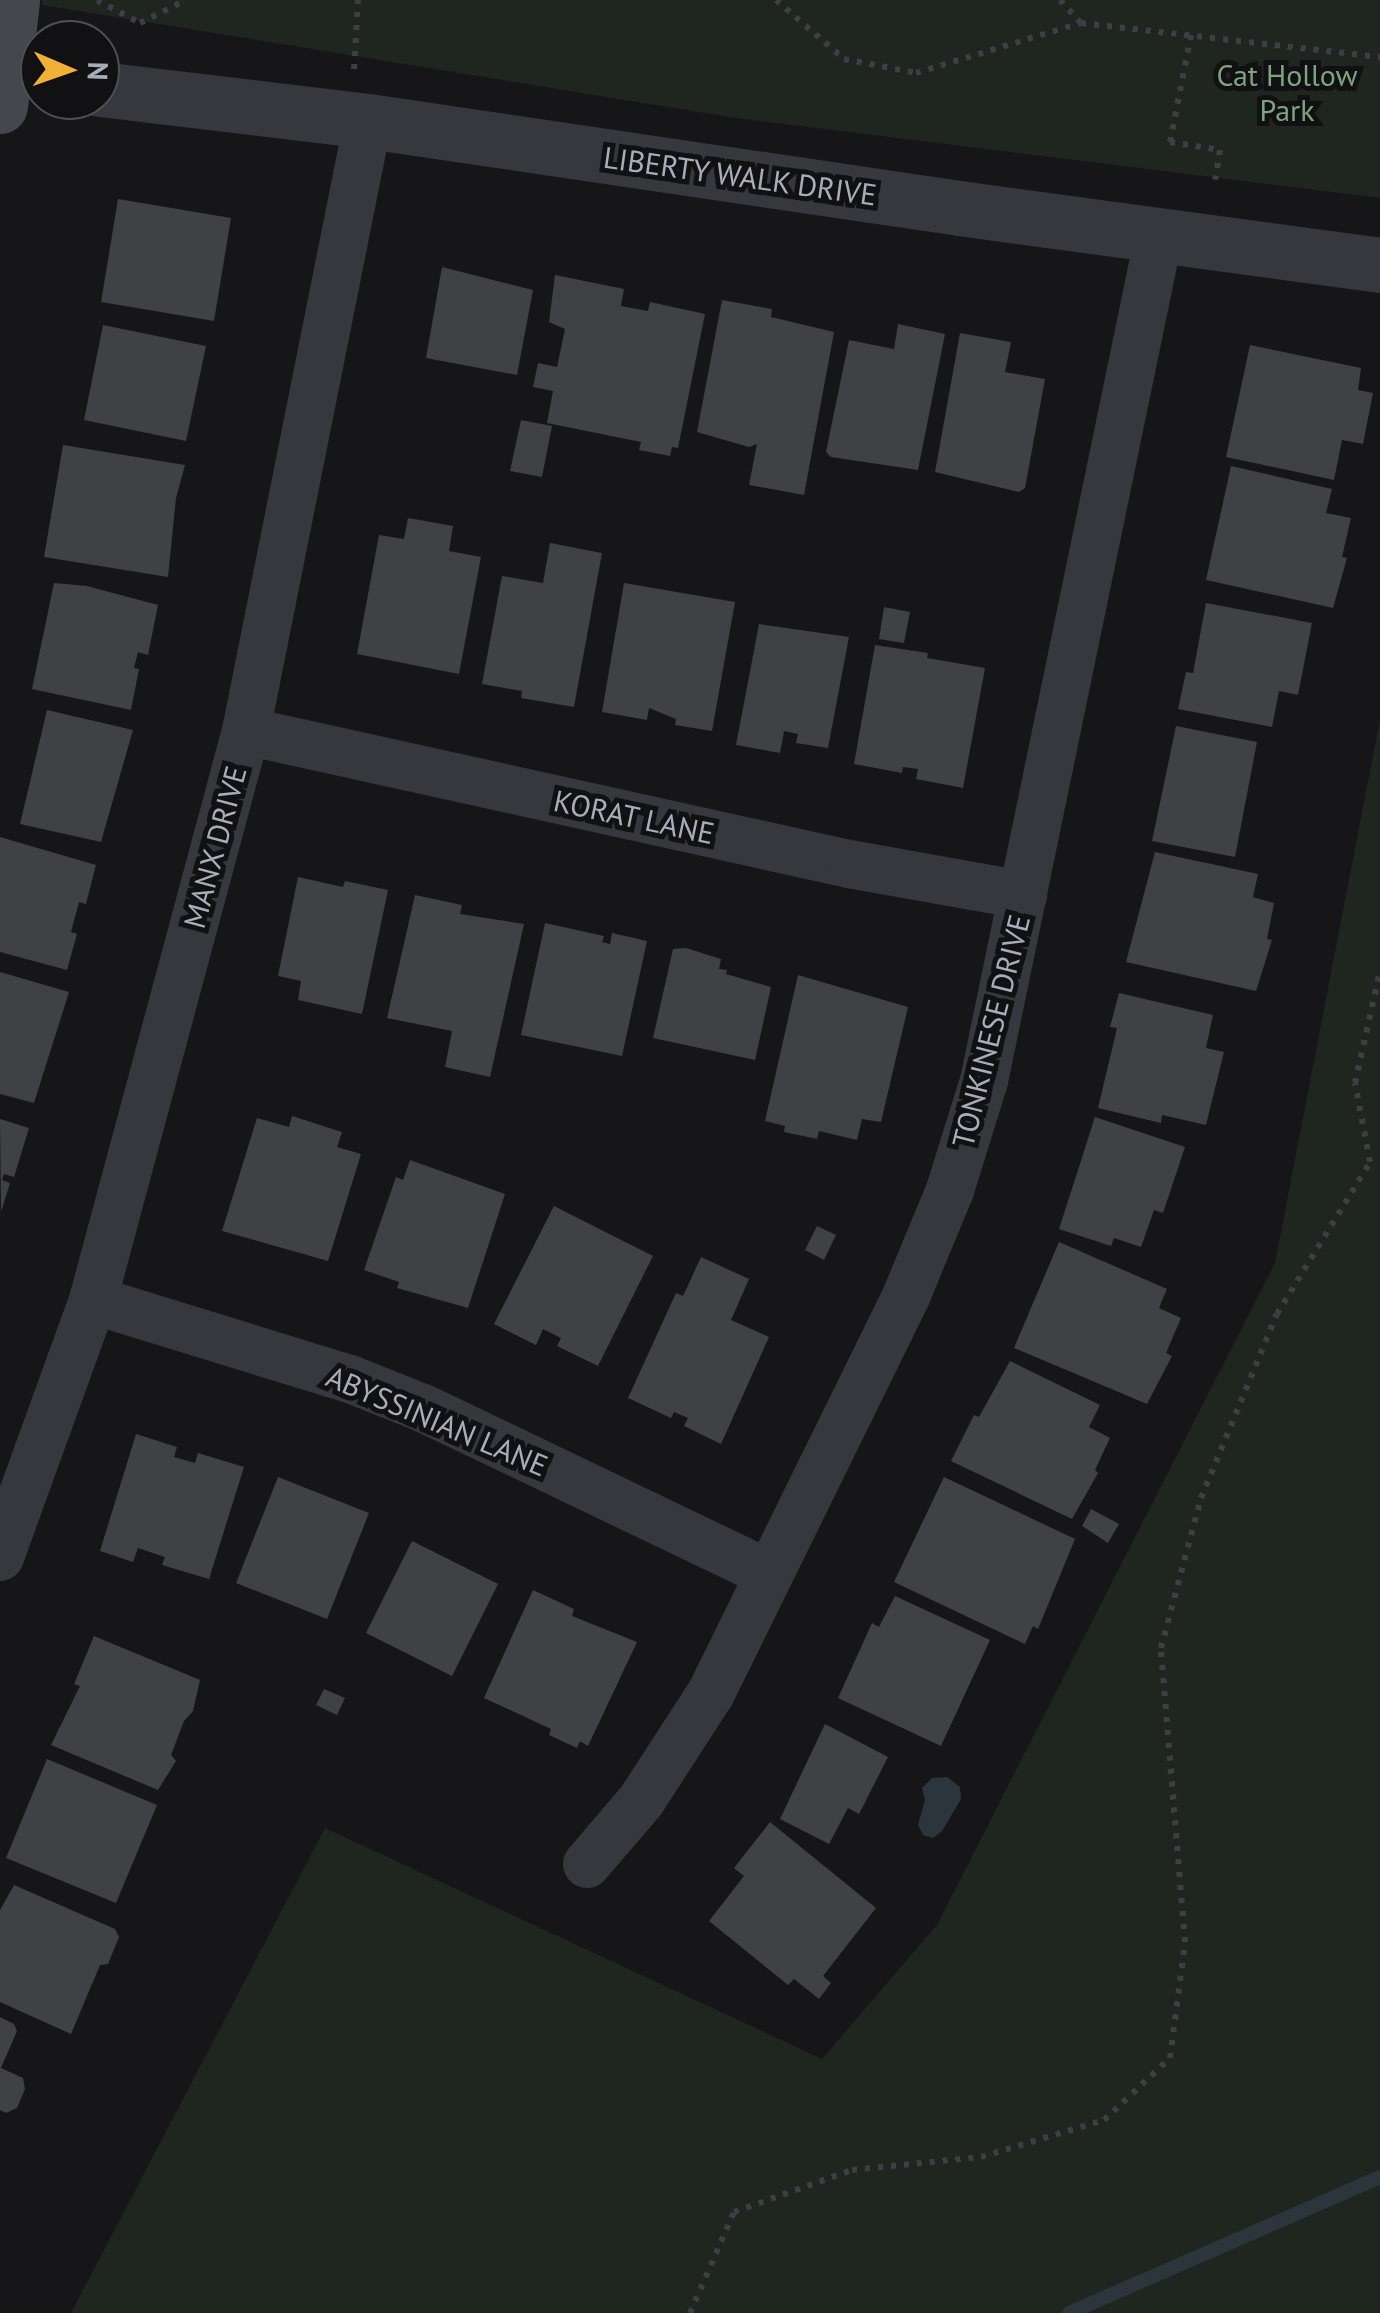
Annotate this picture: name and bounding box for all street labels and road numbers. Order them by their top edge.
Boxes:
street label: LIBERTY WALK DRIVE [600,139,880,213]
street label: MANX DRIVE [176,762,254,932]
street label: KORAT LANE [550,782,718,852]
street label: TONKINESE DRIVE [945,911,1037,1151]
street label: ABYSSINIAN LANE [321,1358,553,1484]

